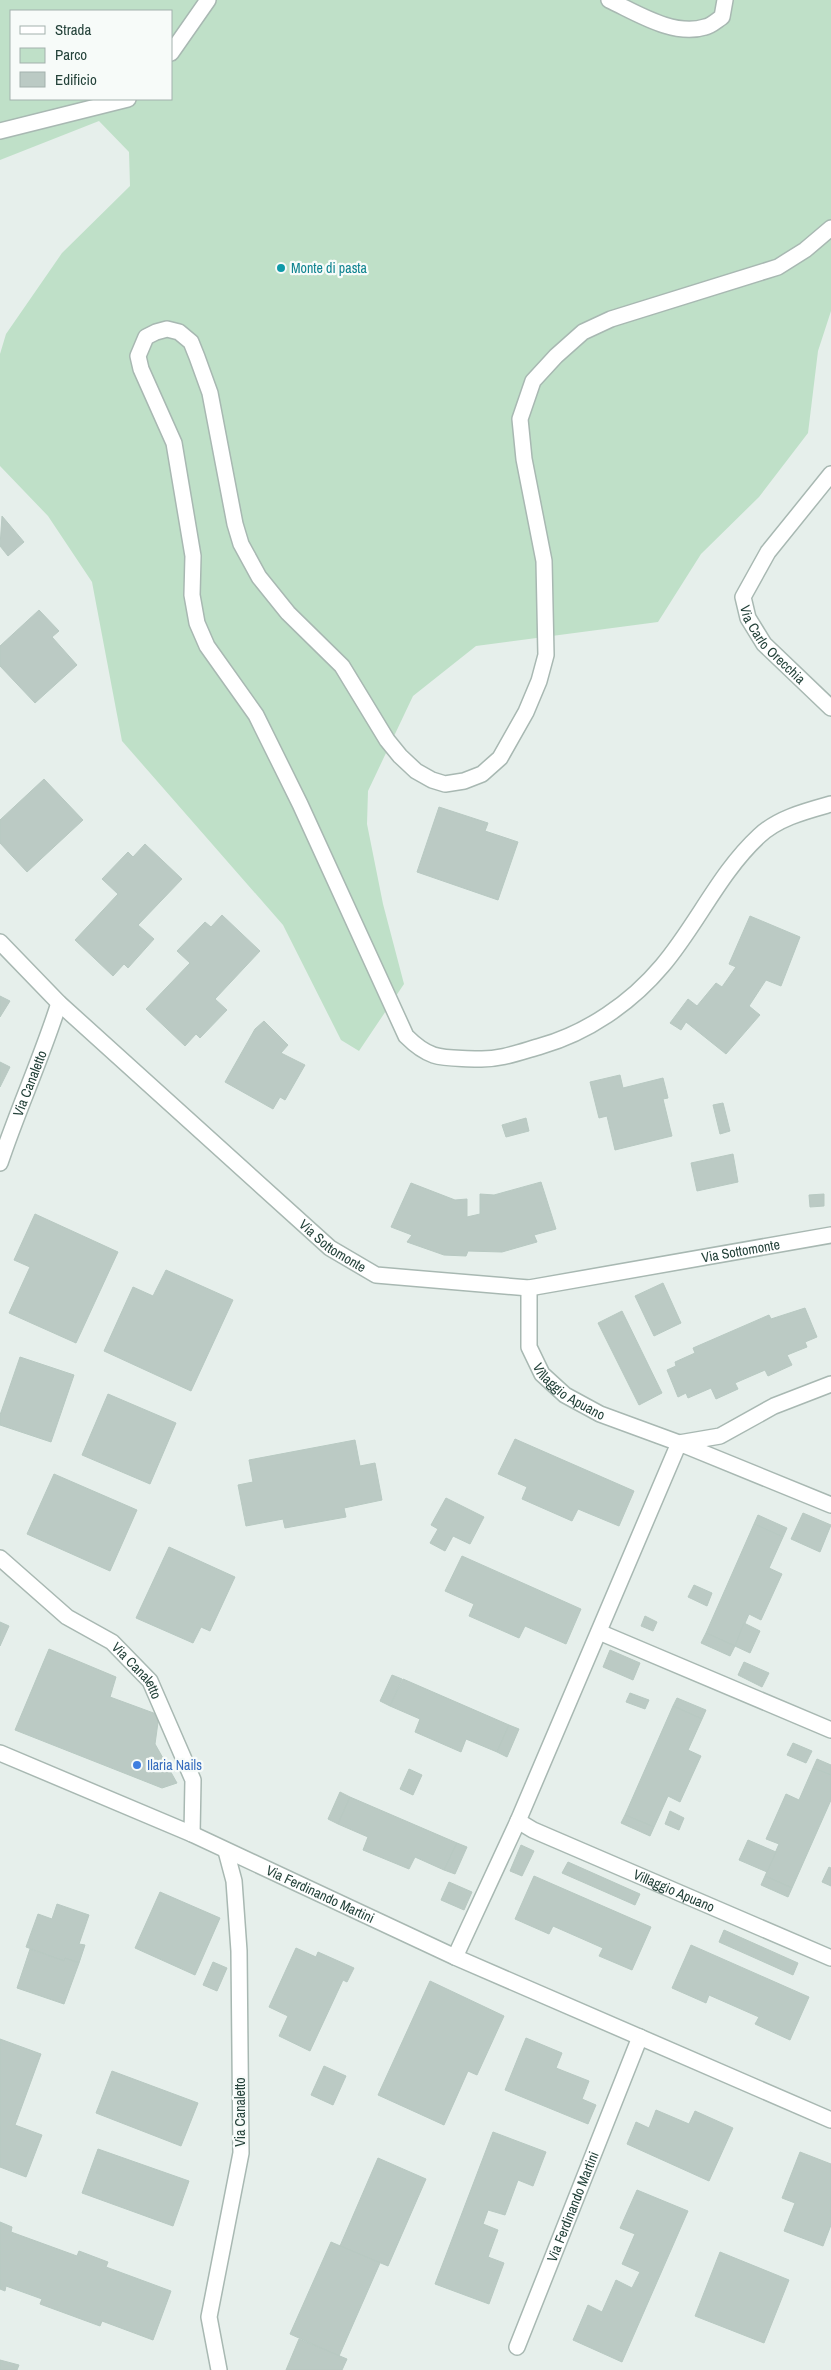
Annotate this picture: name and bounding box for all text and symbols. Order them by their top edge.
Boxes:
legend [10,10,172,100]
text: Strada [55,19,91,40]
text: Parco [55,44,87,65]
text: Edificio [55,69,97,90]
place label: Monte di pasta [291,259,368,277]
marker: Monte di pasta [275,262,287,274]
street label: Via Carlo Orecchia [736,603,810,688]
street label: Via Canaletto [9,1048,51,1119]
street label: Via Sottomonte [295,1215,369,1276]
street label: Via Sottomonte [700,1235,781,1267]
street label: Villaggio Apuano [529,1360,607,1424]
street label: Via Canaletto [108,1638,166,1702]
place label: Ilaria Nails [147,1756,202,1774]
marker: Ilaria Nails [131,1759,143,1771]
street label: Via Ferdinando Martini [263,1861,377,1927]
street label: Villaggio Apuano [631,1865,717,1916]
street label: Via Canaletto [231,2077,249,2147]
street label: Via Ferdinando Martini [543,2149,603,2265]

